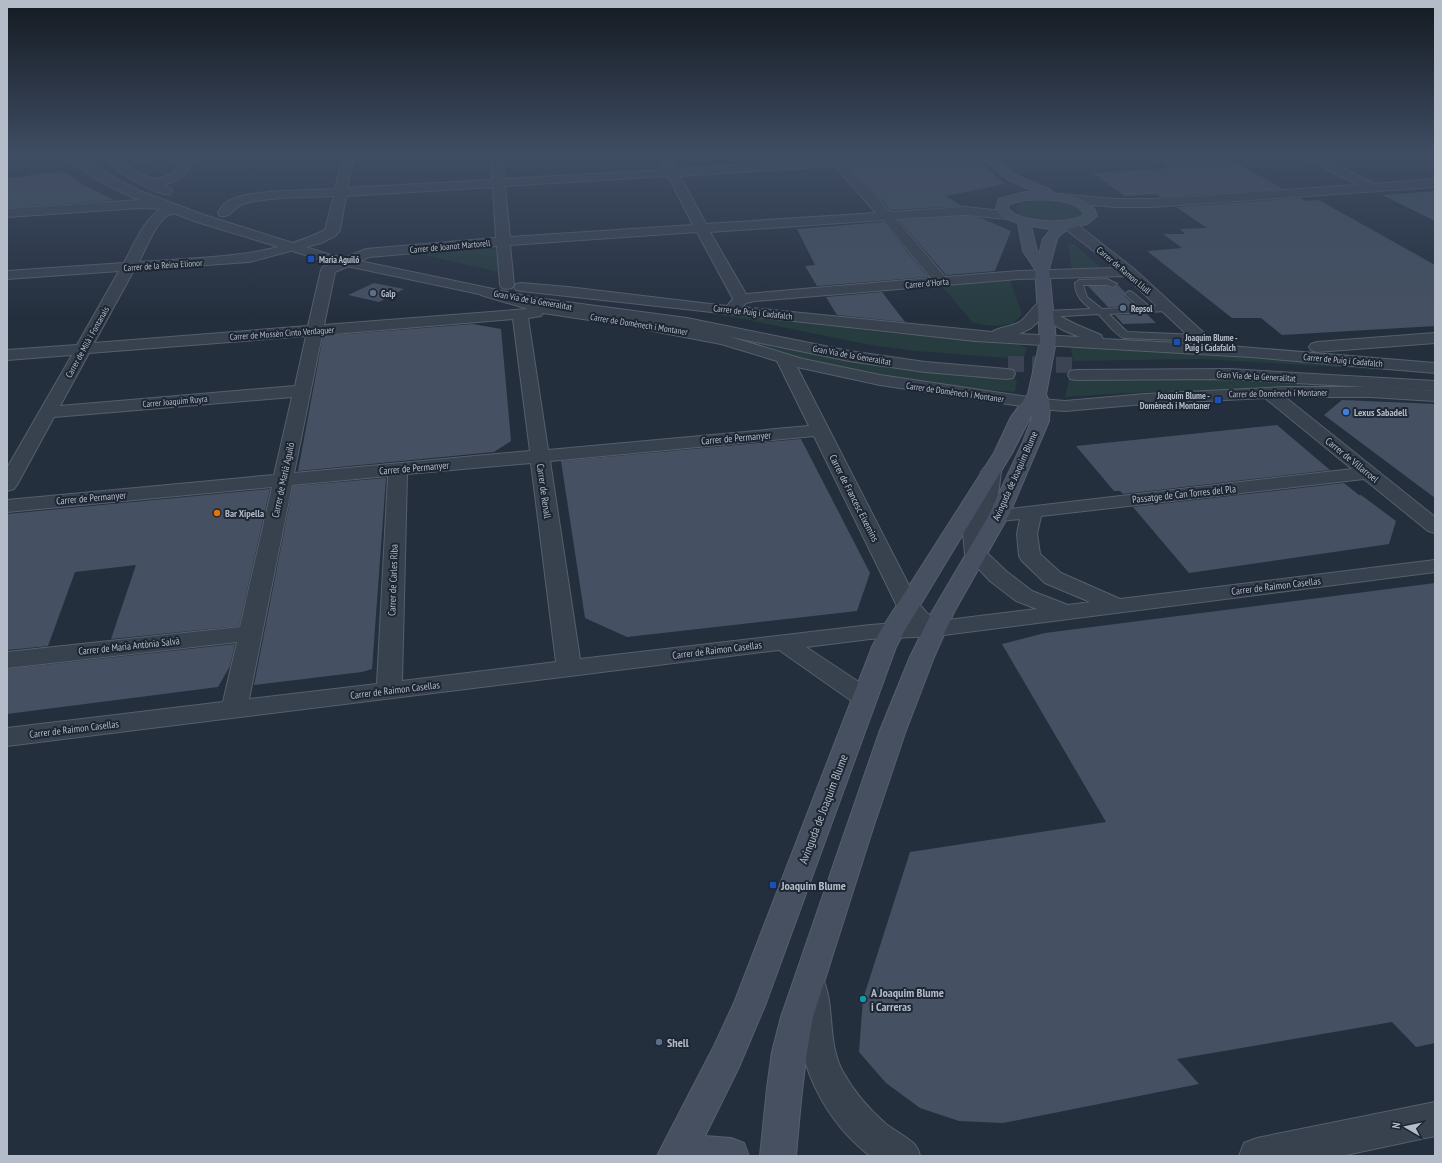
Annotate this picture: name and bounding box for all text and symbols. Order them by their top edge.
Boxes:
street label: Carrer de Joanot Martorell [409,237,492,255]
street label: Carrer de Ramon Llull [1095,244,1154,297]
marker: Maria Aguiló [306,254,316,264]
place label: Maria Aguiló [319,254,359,265]
street label: Carrer de la Reina Elionor [123,257,203,273]
street label: Carrer d'Horta [905,276,950,290]
marker: Galp [368,288,378,298]
place label: Galp [381,288,395,299]
street label: Gran Via de la Generalitat [493,288,574,312]
street label: Carrer de Puig i Cadafalch [713,302,793,322]
marker: Repsol [1118,303,1128,313]
place label: Repsol [1131,303,1153,314]
street label: Carrer de Milà i Fontanals [63,305,111,379]
street label: Carrer de Domènech i Montaner [589,311,689,337]
street label: Carrer de Mossèn Cinto Verdaguer [229,324,335,342]
place label: Joaquim Blume - Puig i Cadafalch [1184,332,1238,353]
marker: Joaquim Blume - Puig i Cadafalch [1172,337,1182,347]
street label: Gran Via de la Generalitat [812,343,893,367]
street label: Carrer de Puig i Cadafalch [1303,351,1383,369]
street label: Gran Via de la Generalitat [1216,368,1296,384]
street label: Carrer de Domènech i Montaner [905,380,1005,404]
street label: Carrer de Domènech i Montaner [1229,387,1328,399]
place label: Joaquim Blume - Domènech i Montaner [1140,390,1210,411]
street label: Carrer Joaquim Ruyra [142,393,208,409]
marker: Joaquim Blume - Domènech i Montaner [1213,395,1223,405]
place label: Lexus Sabadell [1354,406,1408,419]
marker: Lexus Sabadell [1341,407,1351,417]
street label: Carrer de Permanyer [701,428,772,448]
street label: Avinguda de Joaquim Blume [989,429,1041,523]
street label: Carrer de Villarroel [1323,435,1382,486]
street label: Carrer de Marià Aguiló [269,441,297,519]
street label: Carrer de Francesc Eixemins [826,452,882,544]
street label: Carrer de Permanyer [379,458,450,478]
street label: Carrer de Renall [534,463,554,520]
street label: Passatge de Can Torres del Pla [1132,482,1236,506]
street label: Carrer de Permanyer [56,488,127,508]
place label: Bar Xipella [225,507,264,520]
marker: Bar Xipella [212,508,222,518]
street label: Carrer de Carles Riba [385,544,401,616]
street label: Carrer de Raimon Casellas [1231,574,1322,598]
street label: Carrer de María Antònia Salvà [78,634,180,658]
street label: Carrer de Raimon Casellas [672,638,763,662]
street label: Carrer de Raimon Casellas [350,678,441,702]
street label: Carrer de Raimon Casellas [29,717,120,741]
street label: Avinguda de Joaquim Blume [795,752,851,866]
place label: Joaquim Blume [780,878,846,893]
marker: Joaquim Blume [768,880,778,890]
place label: A Joaquim Blume i Carreras [870,985,944,1014]
marker: A Joaquim Blume i Carreras [858,994,868,1004]
place label: Shell [667,1035,689,1050]
marker: Shell [654,1037,664,1047]
north arrow [1386,1107,1426,1147]
text: N [1389,1121,1404,1129]

